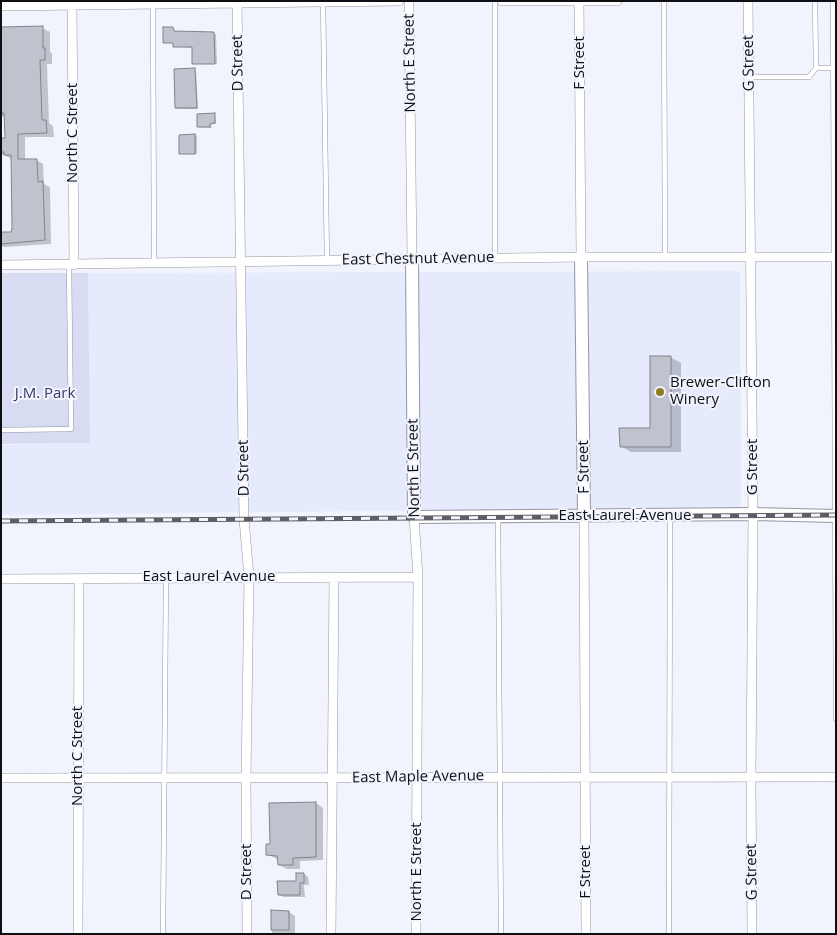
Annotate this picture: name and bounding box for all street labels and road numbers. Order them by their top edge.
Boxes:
street label: North E Street [400,13,420,113]
street label: G Street [740,34,758,92]
street label: D Street [229,35,247,91]
street label: F Street [571,36,589,90]
street label: North C Street [64,83,82,183]
street label: East Chestnut Avenue [342,249,494,269]
street label: North E Street [404,418,424,518]
street label: G Street [744,439,762,495]
street label: D Street [235,440,253,496]
street label: F Street [575,440,593,494]
street label: East Laurel Avenue [559,507,691,525]
street label: East Laurel Avenue [143,568,275,586]
street label: North C Street [69,706,87,806]
street label: East Maple Avenue [352,767,484,787]
street label: North E Street [408,822,426,922]
street label: G Street [743,843,761,901]
street label: D Street [238,844,256,900]
street label: F Street [577,845,595,899]

